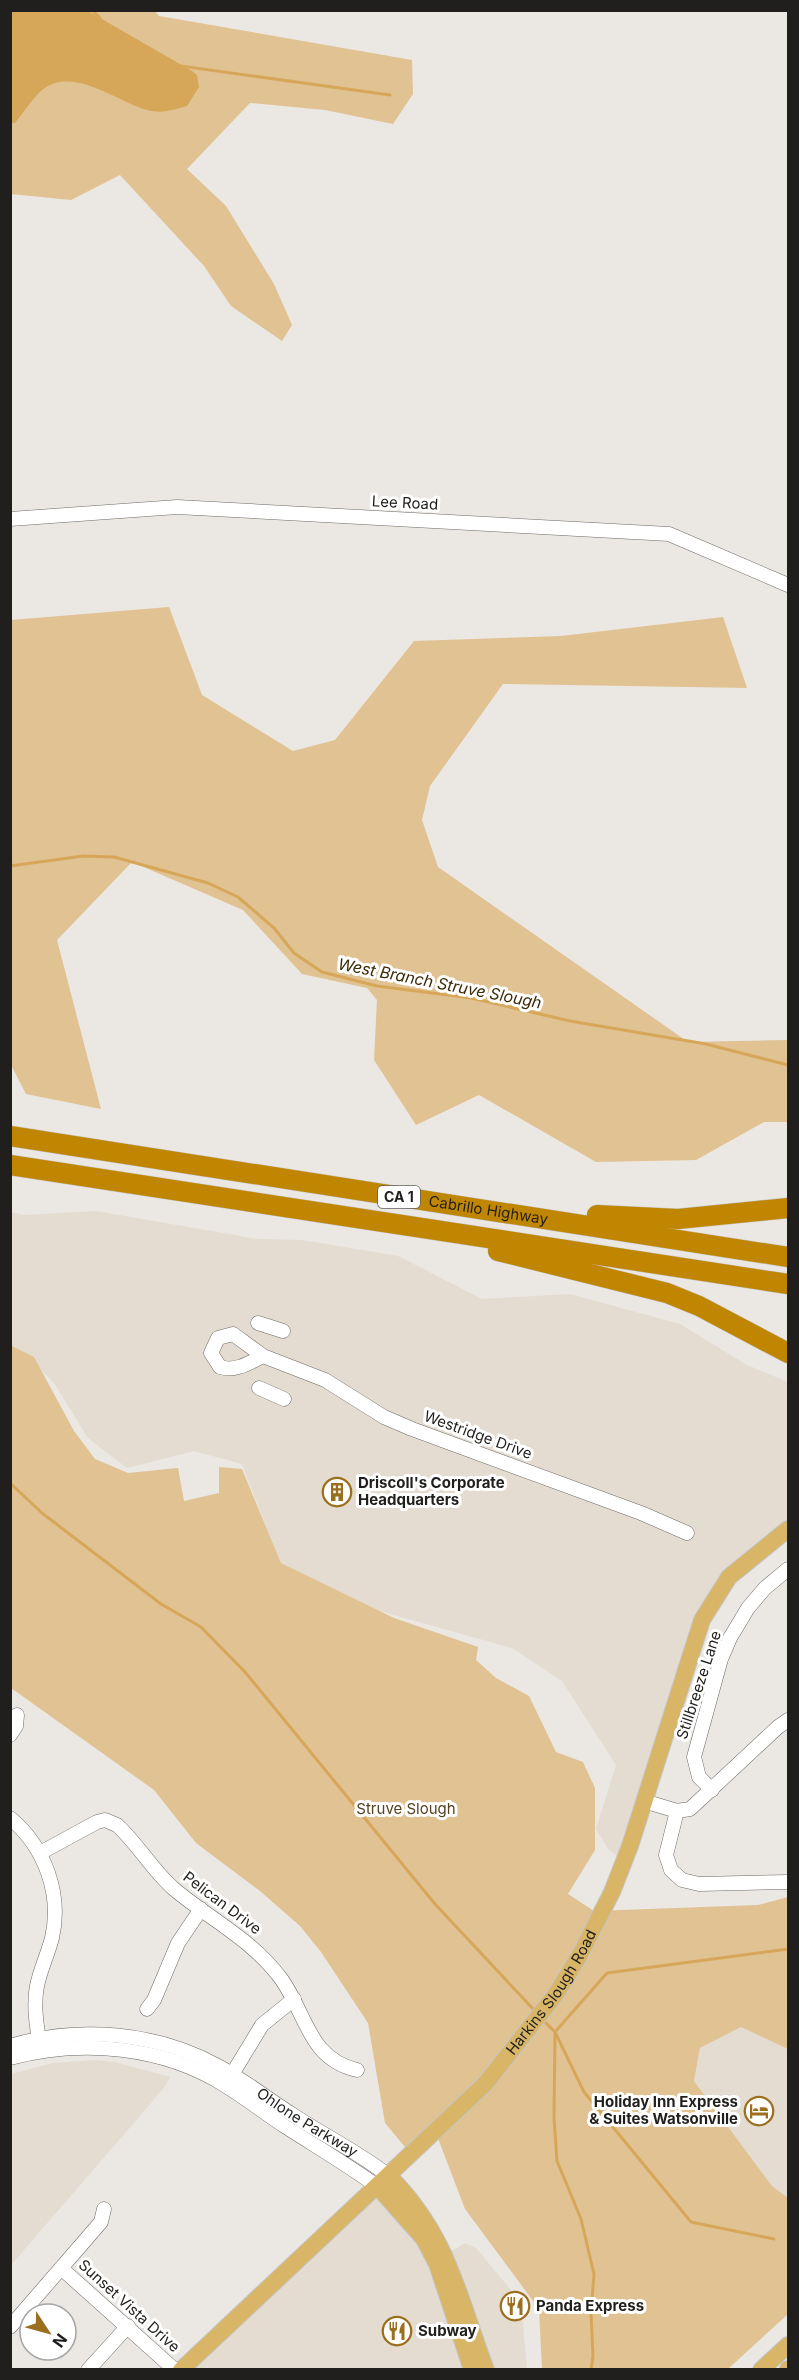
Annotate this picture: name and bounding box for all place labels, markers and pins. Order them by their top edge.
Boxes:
place label: Driscoll's Corporate Headquarters [358,1473,505,1509]
building icon: Driscoll's Corporate Headquarters [321,1476,353,1508]
place label: Holiday Inn Express & Suites Watsonville [589,2092,738,2128]
hotel icon: Holiday Inn Express & Suites Watsonville [743,2095,775,2127]
restaurant icon: Panda Express [499,2290,531,2322]
place label: Panda Express [536,2296,644,2315]
restaurant icon: Subway [381,2315,413,2347]
place label: Subway [418,2321,477,2340]

